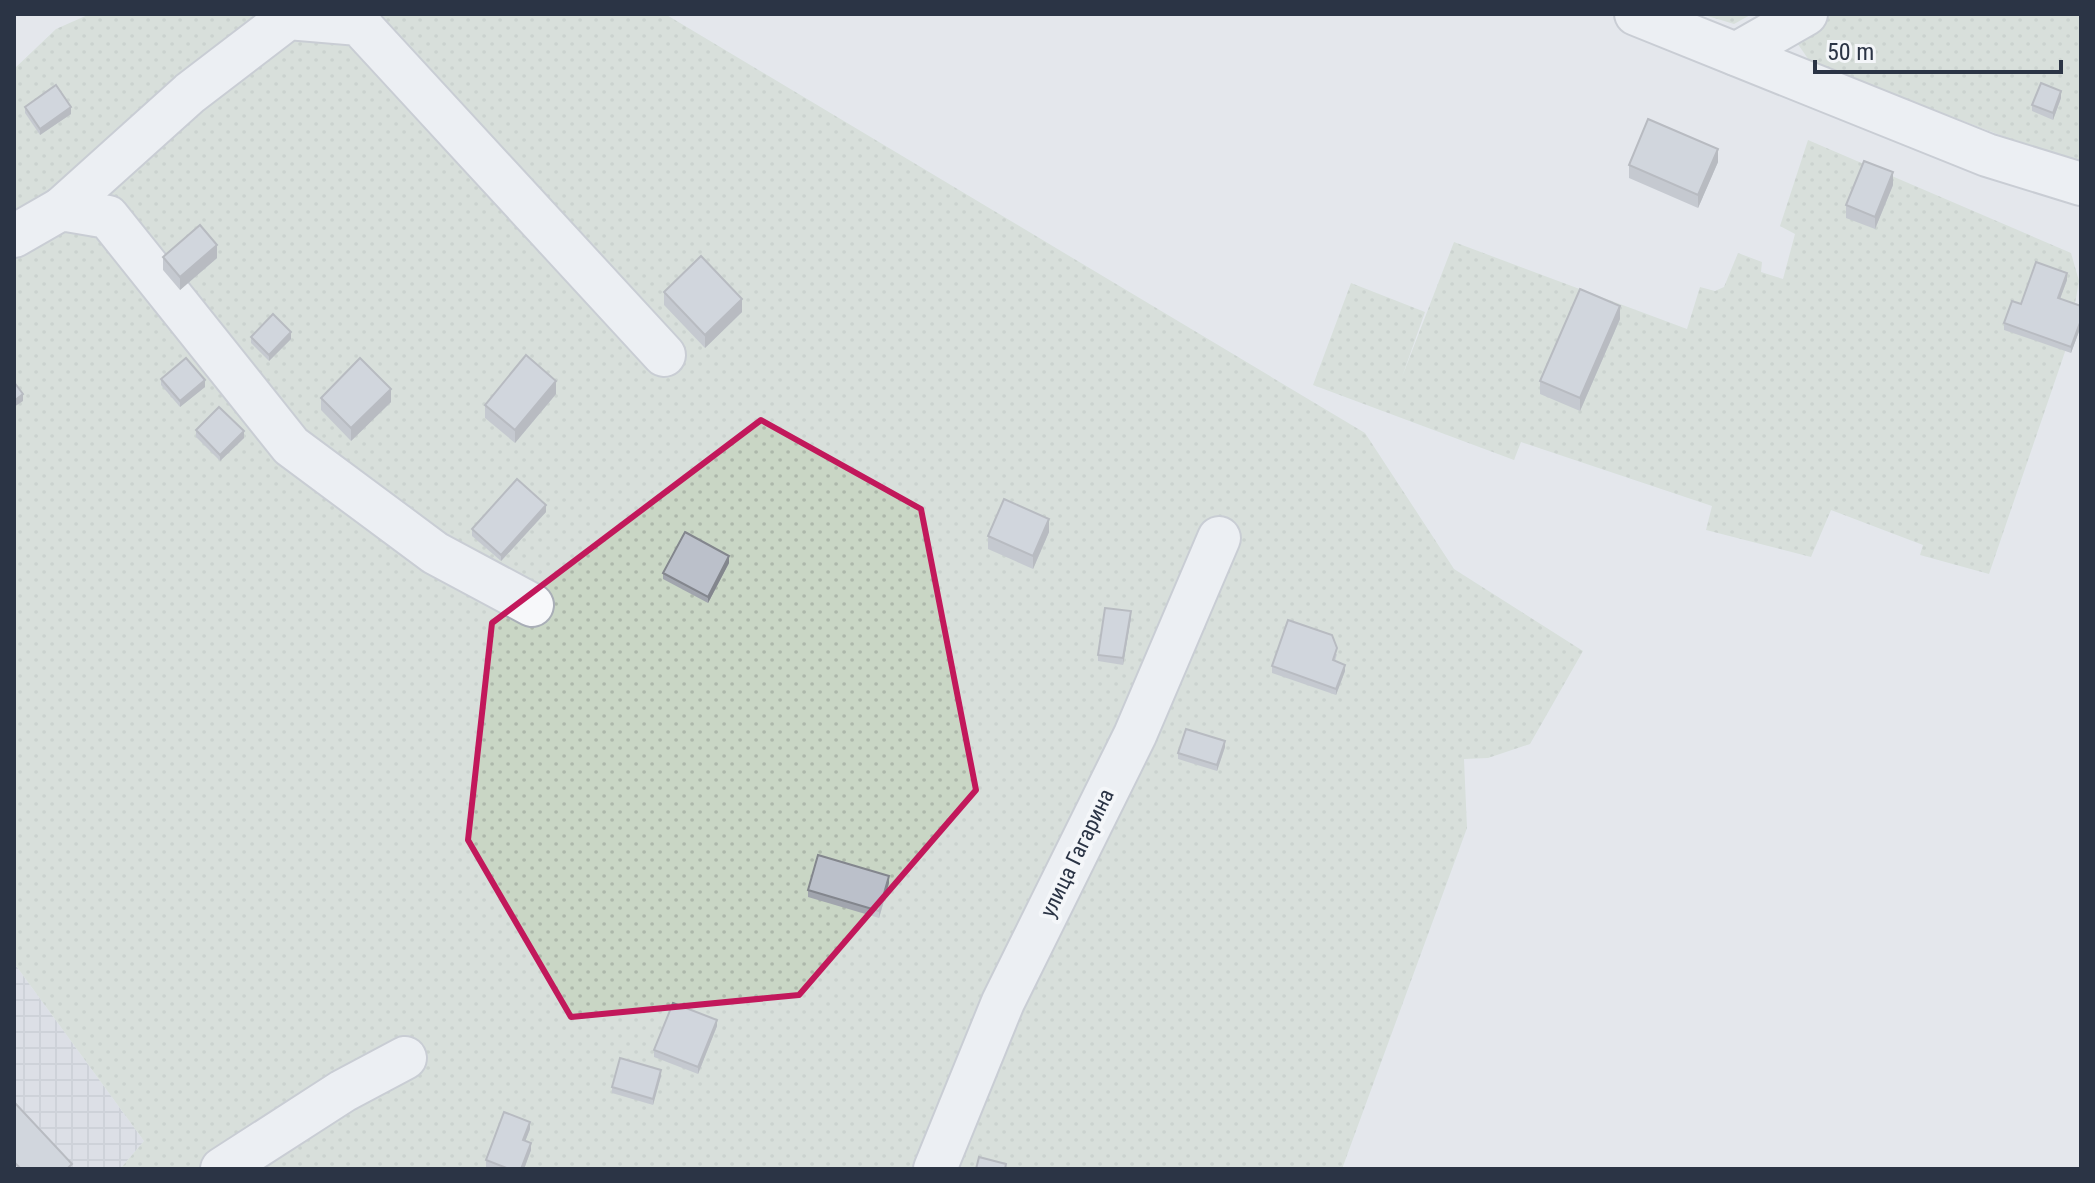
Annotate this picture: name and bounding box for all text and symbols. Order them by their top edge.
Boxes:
scale bar [1815,24,2061,74]
text: 50 m [1827,38,1874,66]
street label: улица Гагарина [1035,785,1119,921]

